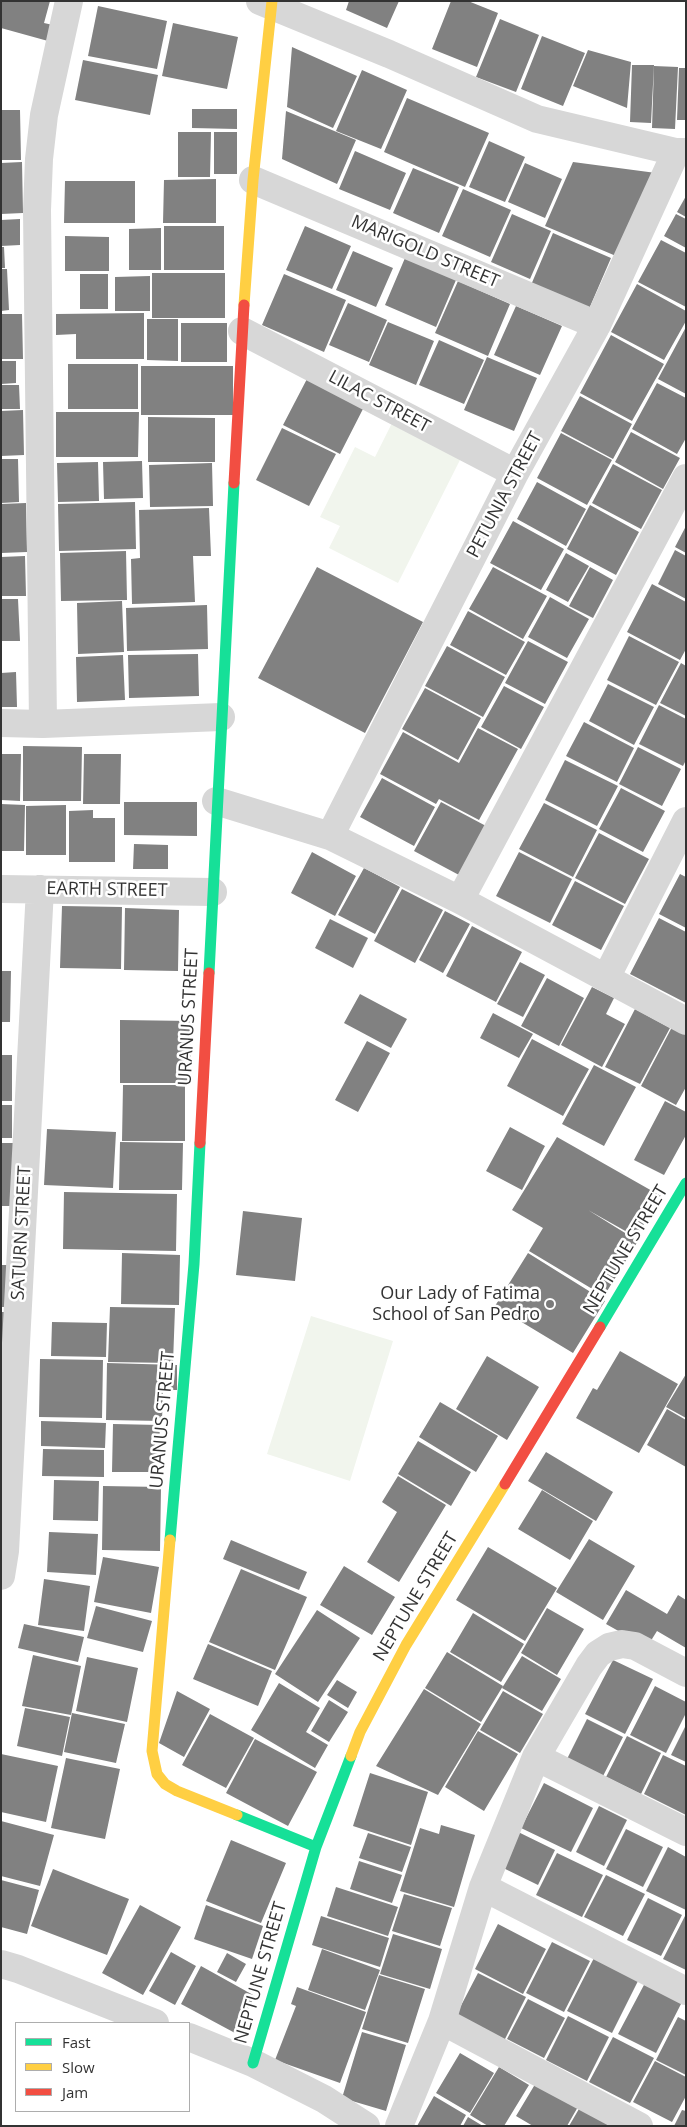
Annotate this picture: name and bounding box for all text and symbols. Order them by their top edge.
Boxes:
street label: MARIGOLD STREET [348,211,502,293]
street label: LILAC STREET [324,366,434,438]
street label: PETUNIA STREET [463,428,547,562]
street label: EARTH STREET [46,878,168,902]
street label: URANUS STREET [175,948,203,1086]
street label: SATURN STREET [8,1165,36,1301]
street label: NEPTUNE STREET [579,1182,673,1318]
place label: Our Lady of Fatima School of San Pedro [372,1283,540,1326]
marker: Our Lady of Fatima School of San Pedro [544,1298,556,1310]
street label: URANUS STREET [146,1350,180,1490]
street label: NEPTUNE STREET [369,1529,463,1665]
street label: NEPTUNE STREET [230,1900,292,2046]
legend [15,2022,190,2112]
text: Fast [62,2032,91,2052]
text: Slow [62,2057,95,2077]
text: Jam [62,2082,88,2102]

